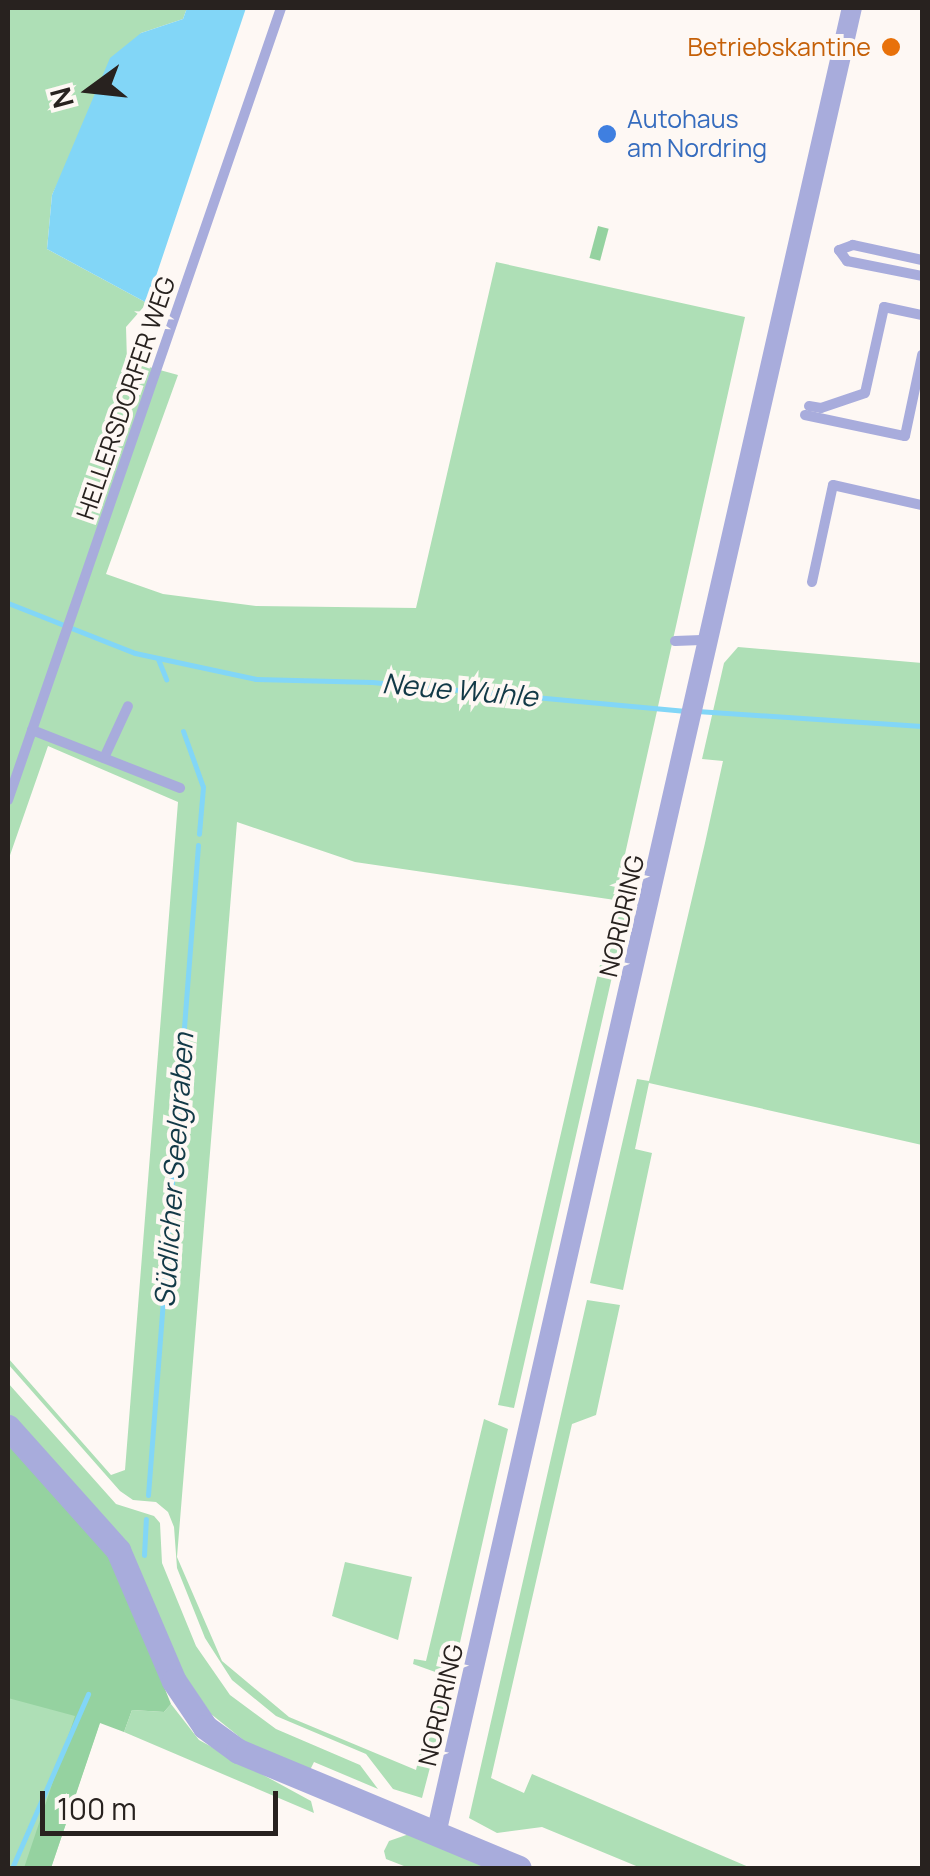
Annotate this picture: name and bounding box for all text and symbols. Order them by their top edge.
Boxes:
place label: Betriebskantine [687,32,871,62]
marker: Betriebskantine [880,36,902,58]
north arrow [40,40,140,140]
text: N [40,83,82,112]
place label: Autohaus am Nordring [627,105,767,164]
marker: Autohaus am Nordring [596,123,618,145]
street label: HELLERSDORFER WEG [70,273,182,523]
water label: Neue Wuhle [381,665,539,713]
street label: NORDRING [593,852,651,980]
water label: Südlicher Seelgraben [147,1032,199,1308]
street label: NORDRING [412,1641,470,1769]
scale bar [45,1771,282,1833]
text: 100 m [57,1788,137,1829]

